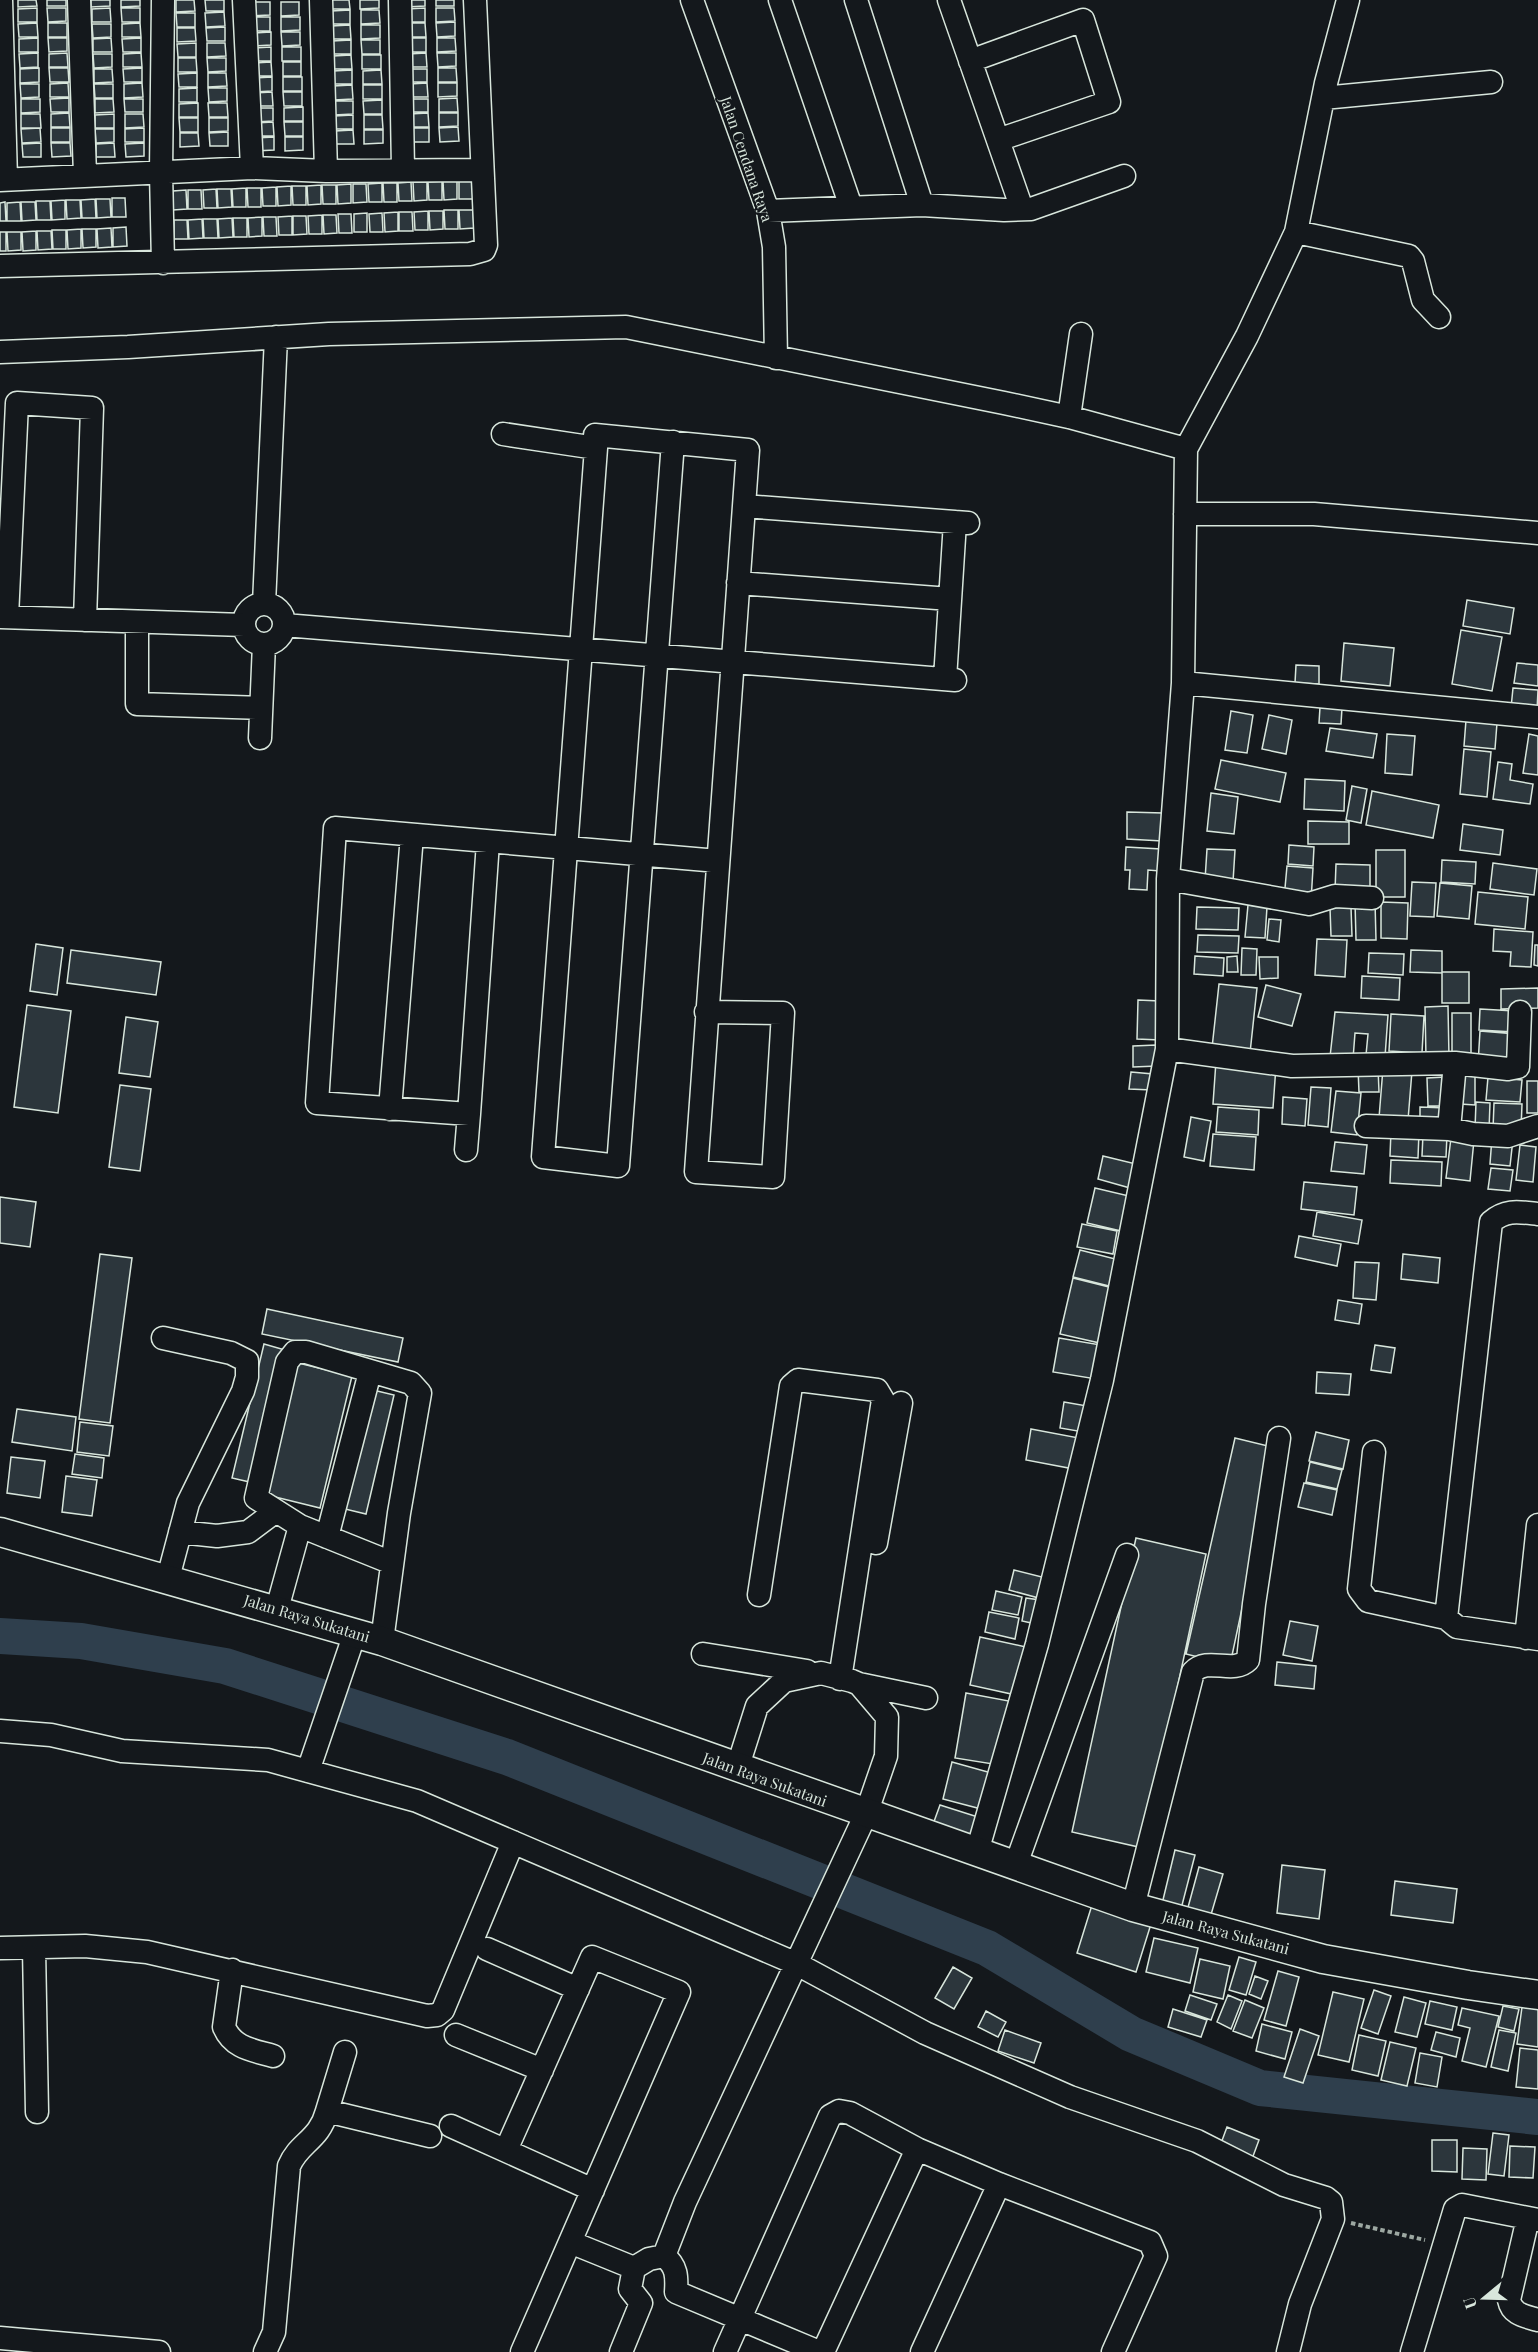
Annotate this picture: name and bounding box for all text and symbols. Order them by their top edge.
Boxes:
street label: Jalan Cendana Raya [716,93,778,225]
street label: Jalan Raya Sukatani [241,1589,373,1647]
street label: Jalan Raya Sukatani [699,1747,830,1811]
street label: Jalan Raya Sukatani [1159,1905,1292,1959]
north arrow [1454,2268,1514,2328]
text: U [1458,2294,1481,2312]

